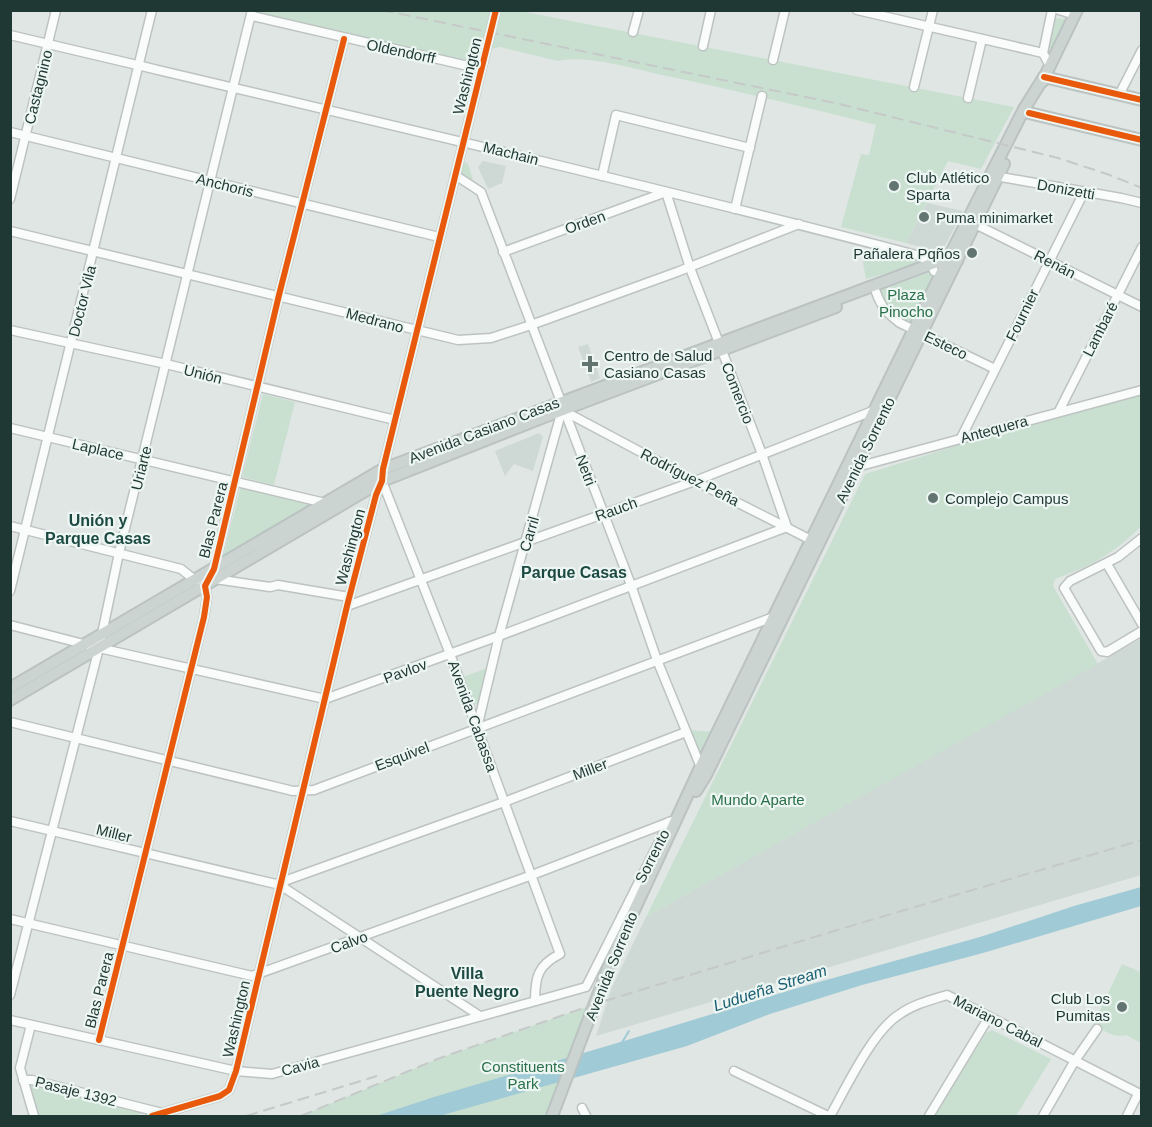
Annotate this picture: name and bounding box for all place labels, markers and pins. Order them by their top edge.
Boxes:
place label: Club Atlético Sparta [906,169,989,203]
marker: Club Atlético Sparta [887,179,901,193]
place label: Puma minimarket [936,209,1054,226]
marker: Puma minimarket [917,210,931,224]
place label: Pañalera Pqños [853,245,960,262]
marker: Pañalera Pqños [965,246,979,260]
place label: Centro de Salud Casiano Casas [604,347,712,381]
marker: Centro de Salud Casiano Casas [581,355,599,373]
place label: Complejo Campus [945,490,1068,507]
marker: Complejo Campus [926,491,940,505]
place label: Club Los Pumitas [1051,990,1110,1024]
marker: Club Los Pumitas [1115,1000,1129,1014]

